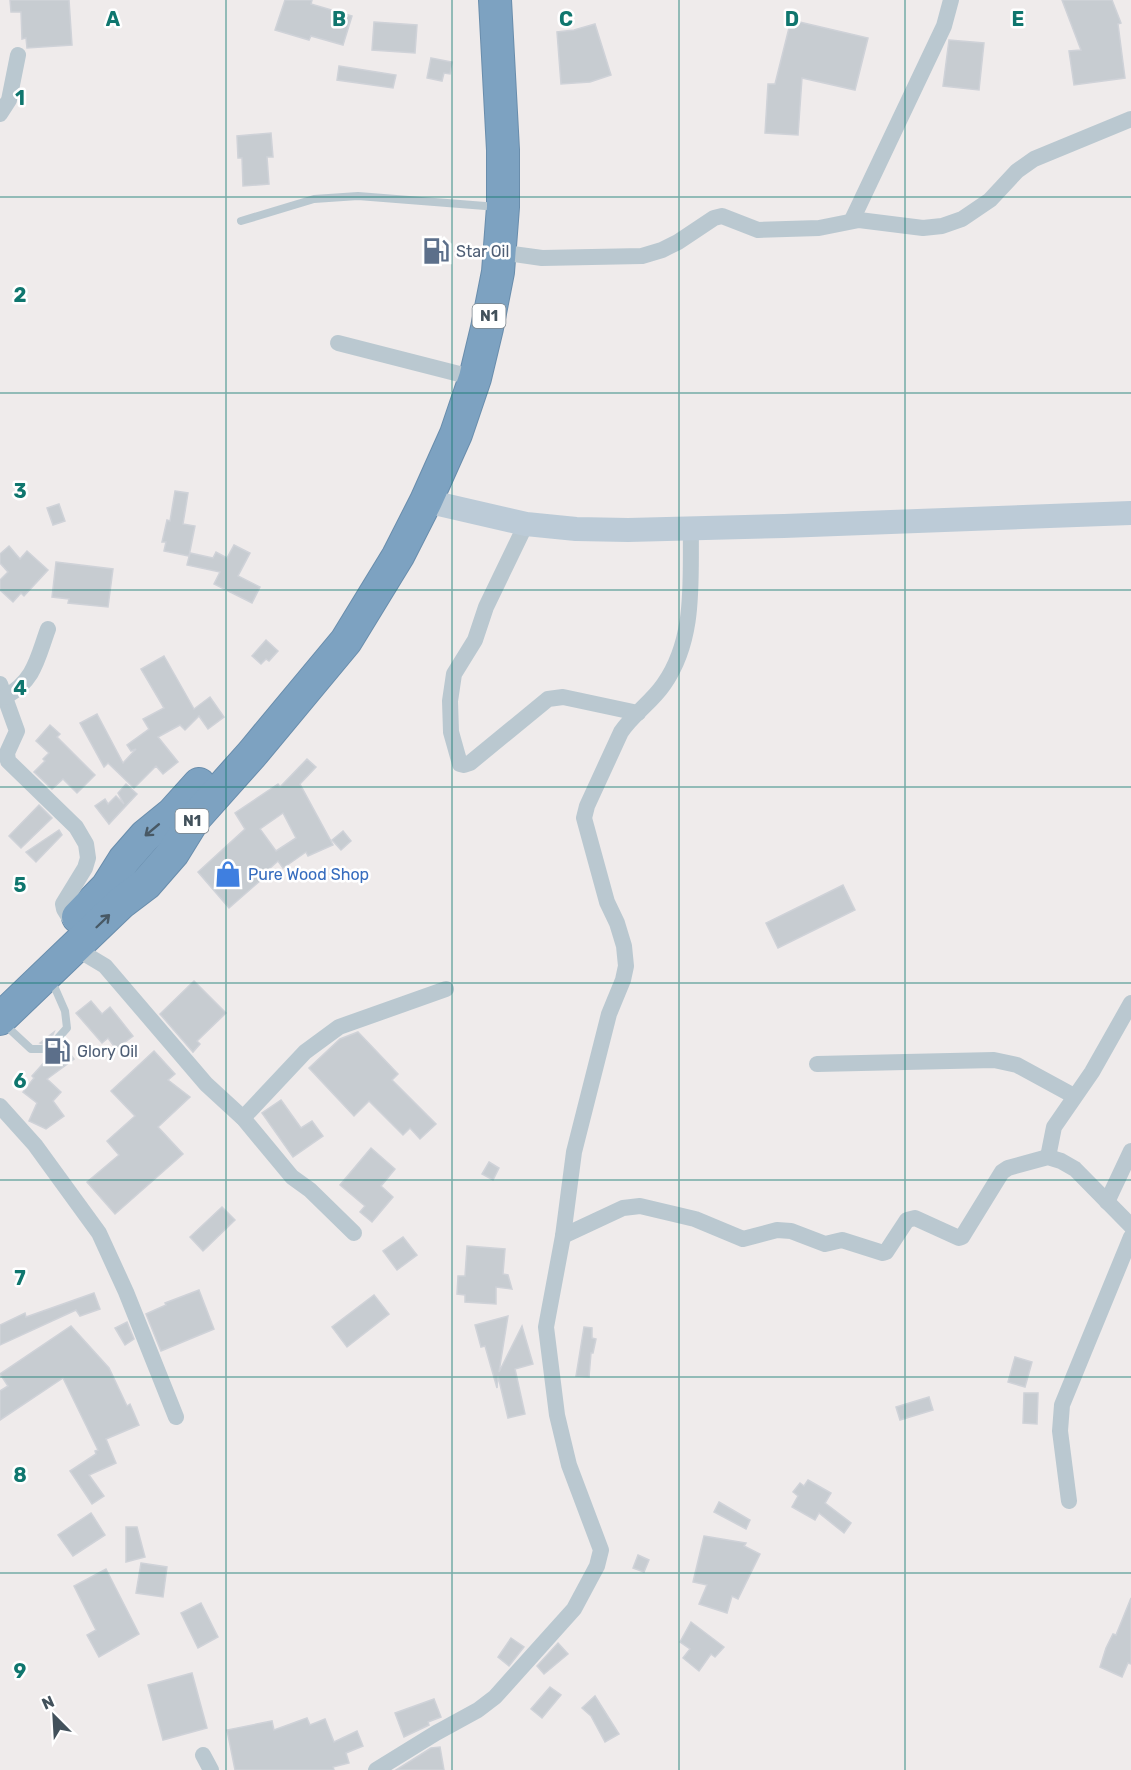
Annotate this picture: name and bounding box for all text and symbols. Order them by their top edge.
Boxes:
text: A [106,7,121,31]
text: B [332,7,346,31]
text: C [559,7,573,31]
text: D [785,7,799,31]
text: E [1012,7,1024,31]
text: 1 [15,86,25,110]
fuel station icon: Star Oil [421,236,451,266]
place label: Star Oil [456,242,509,261]
text: 2 [14,283,27,307]
road number: N1 [472,304,506,328]
text: 3 [13,479,27,503]
text: 4 [13,676,27,700]
road number: N1 [176,809,208,833]
one-way arrow [145,823,160,837]
shop icon: Pure Wood Shop [213,859,243,889]
place label: Pure Wood Shop [248,865,369,884]
text: 5 [14,873,27,897]
one-way arrow [95,913,110,928]
fuel station icon: Glory Oil [42,1036,72,1066]
place label: Glory Oil [77,1042,138,1061]
text: 6 [13,1069,27,1093]
text: 7 [14,1266,26,1290]
text: 8 [13,1463,27,1487]
text: 9 [14,1659,27,1683]
north arrow [24,1686,84,1746]
text: N [39,1692,57,1714]

